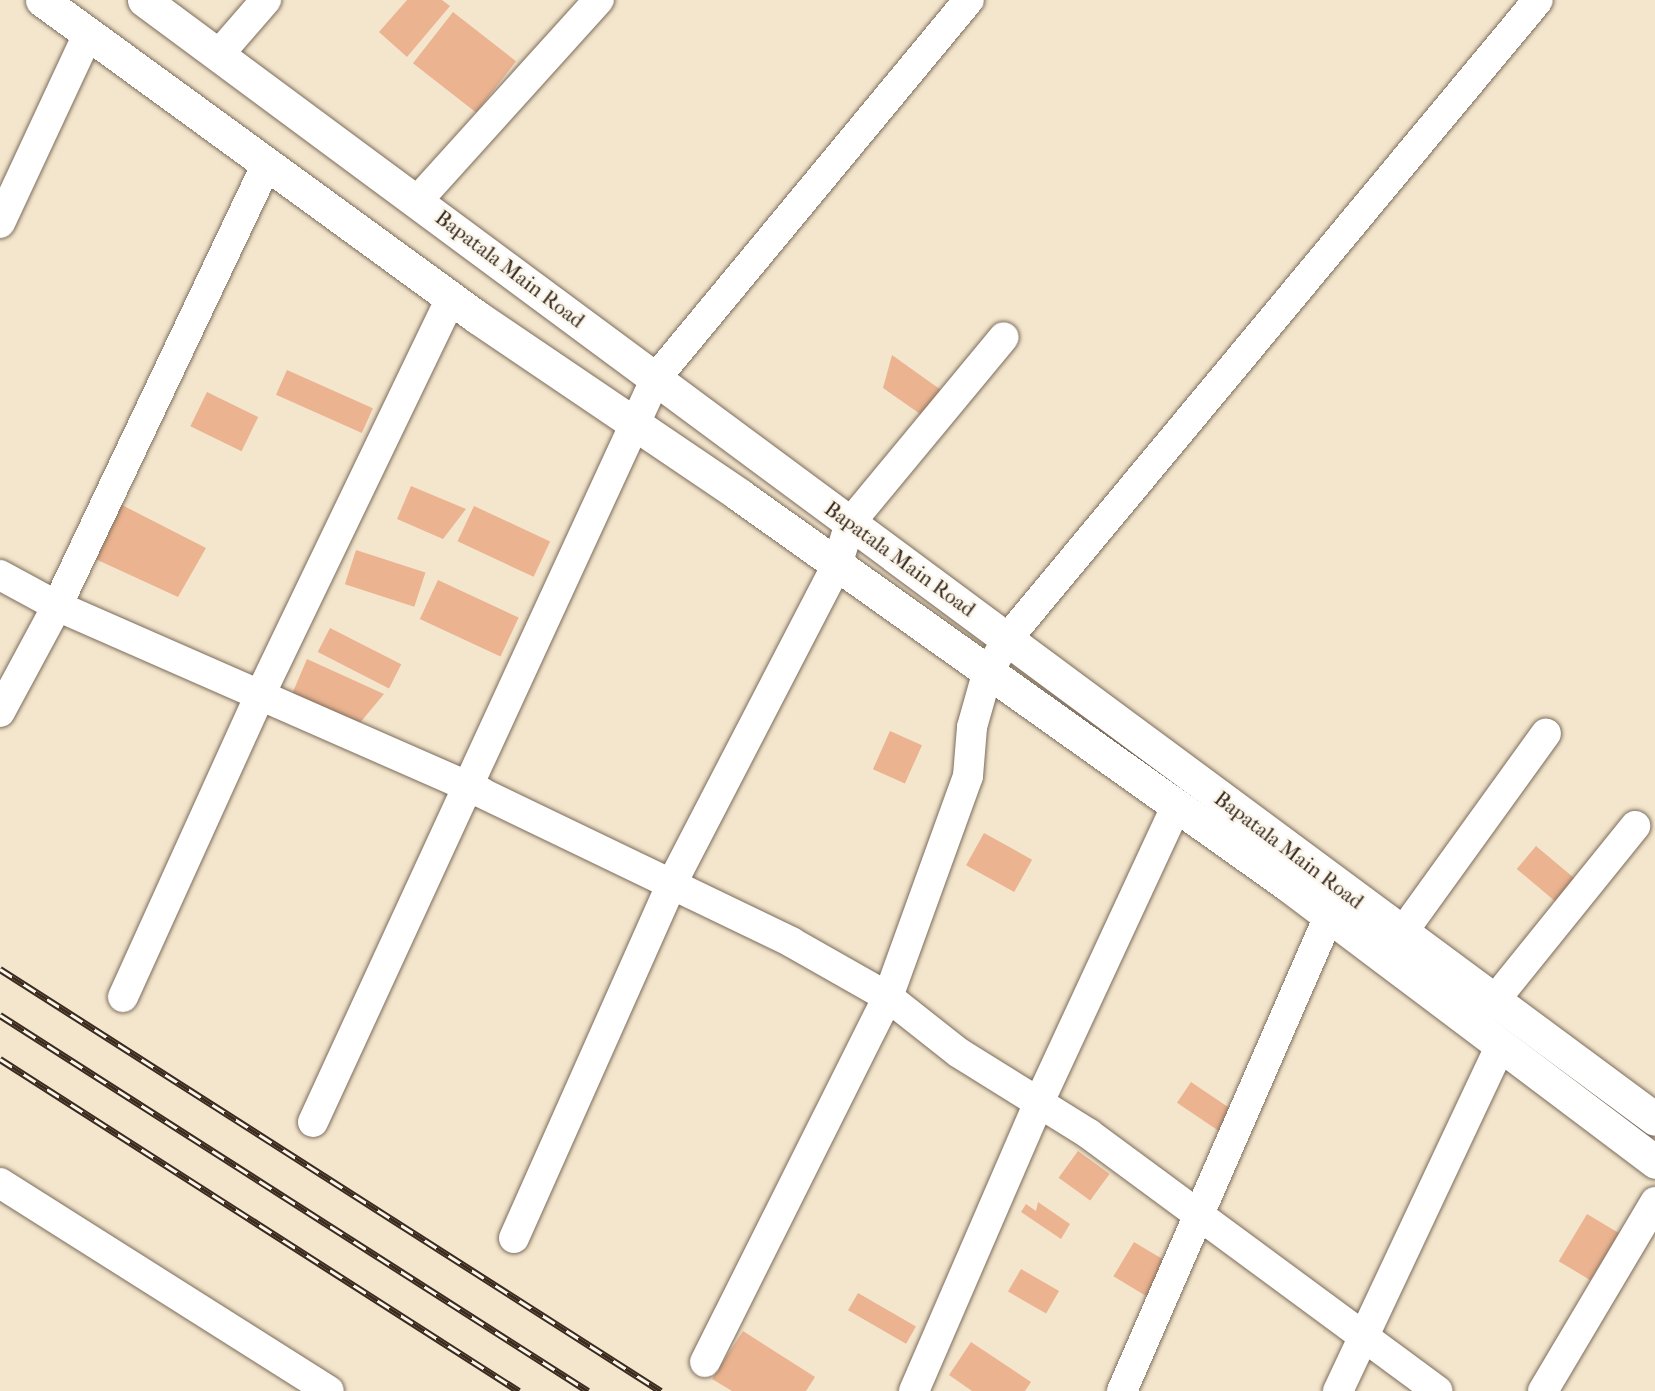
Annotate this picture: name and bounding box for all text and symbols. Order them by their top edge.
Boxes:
street label: Bapatala Main Road [430,205,590,333]
street label: Bapatala Main Road [820,496,980,622]
street label: Bapatala Main Road [1209,786,1369,914]

